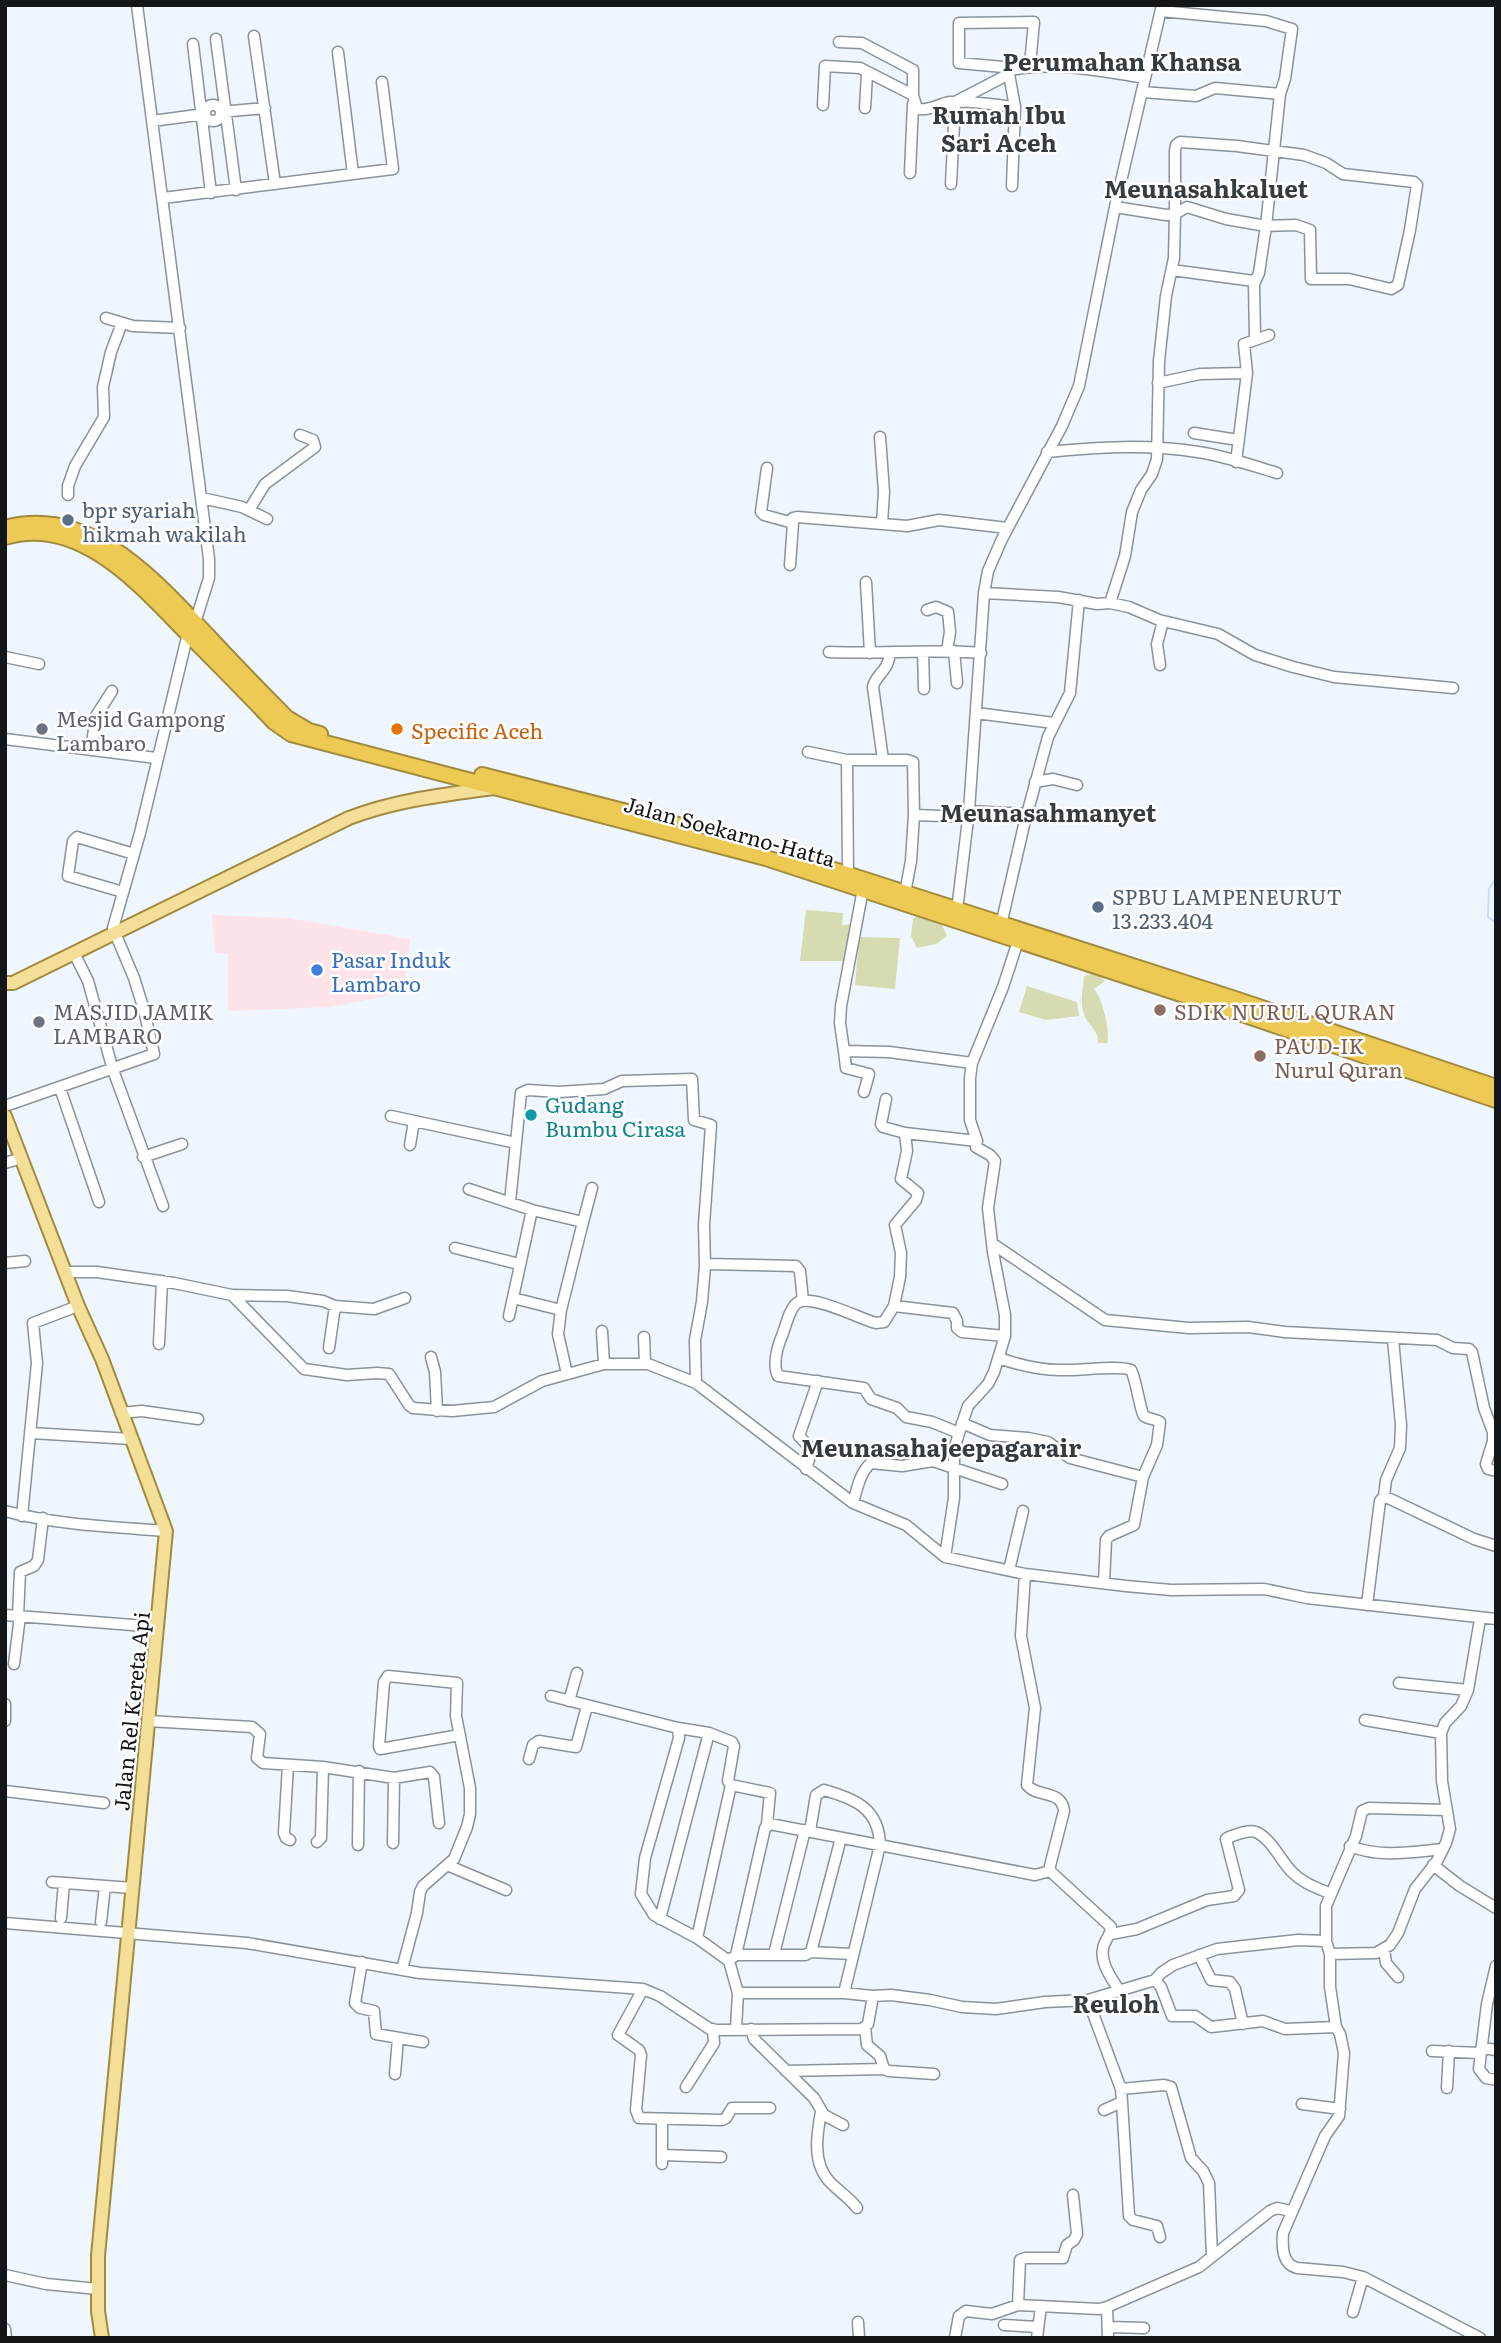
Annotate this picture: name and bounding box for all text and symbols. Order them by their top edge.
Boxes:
district label: Perumahan Khansa [1003,43,1242,78]
district label: Rumah Ibu Sari Aceh [932,96,1066,159]
district label: Meunasahkaluet [1104,170,1309,205]
place label: bpr syariah hikmah wakilah [82,493,247,548]
marker: bpr syariah hikmah wakilah [60,512,76,528]
place label: Mesjid Gampong Lambaro [56,702,225,757]
place label: Specific Aceh [411,714,543,745]
marker: Mesjid Gampong Lambaro [34,721,50,737]
marker: Specific Aceh [389,721,405,737]
street label: Jalan Soekarno-Hatta [621,787,840,873]
district label: Meunasahmanyet [940,794,1157,829]
place label: SPBU LAMPENEURUT 13.233.404 [1112,880,1342,935]
marker: SPBU LAMPENEURUT 13.233.404 [1090,899,1106,915]
place label: Pasar Induk Lambaro [331,943,451,998]
marker: Pasar Induk Lambaro [309,962,325,978]
place label: MASJID JAMIK LAMBARO [53,995,214,1050]
place label: SDIK NURUL QURAN [1174,995,1396,1026]
marker: SDIK NURUL QURAN [1152,1002,1168,1018]
marker: MASJID JAMIK LAMBARO [31,1014,47,1030]
place label: PAUD-IK Nurul Quran [1274,1029,1403,1084]
marker: PAUD-IK Nurul Quran [1252,1048,1268,1064]
place label: Gudang Bumbu Cirasa [545,1088,686,1143]
marker: Gudang Bumbu Cirasa [523,1107,539,1123]
district label: Meunasahajeepagarair [801,1429,1081,1464]
street label: Jalan Rel Kereta Api [104,1610,156,1812]
district label: Reuloh [1073,1985,1159,2020]

